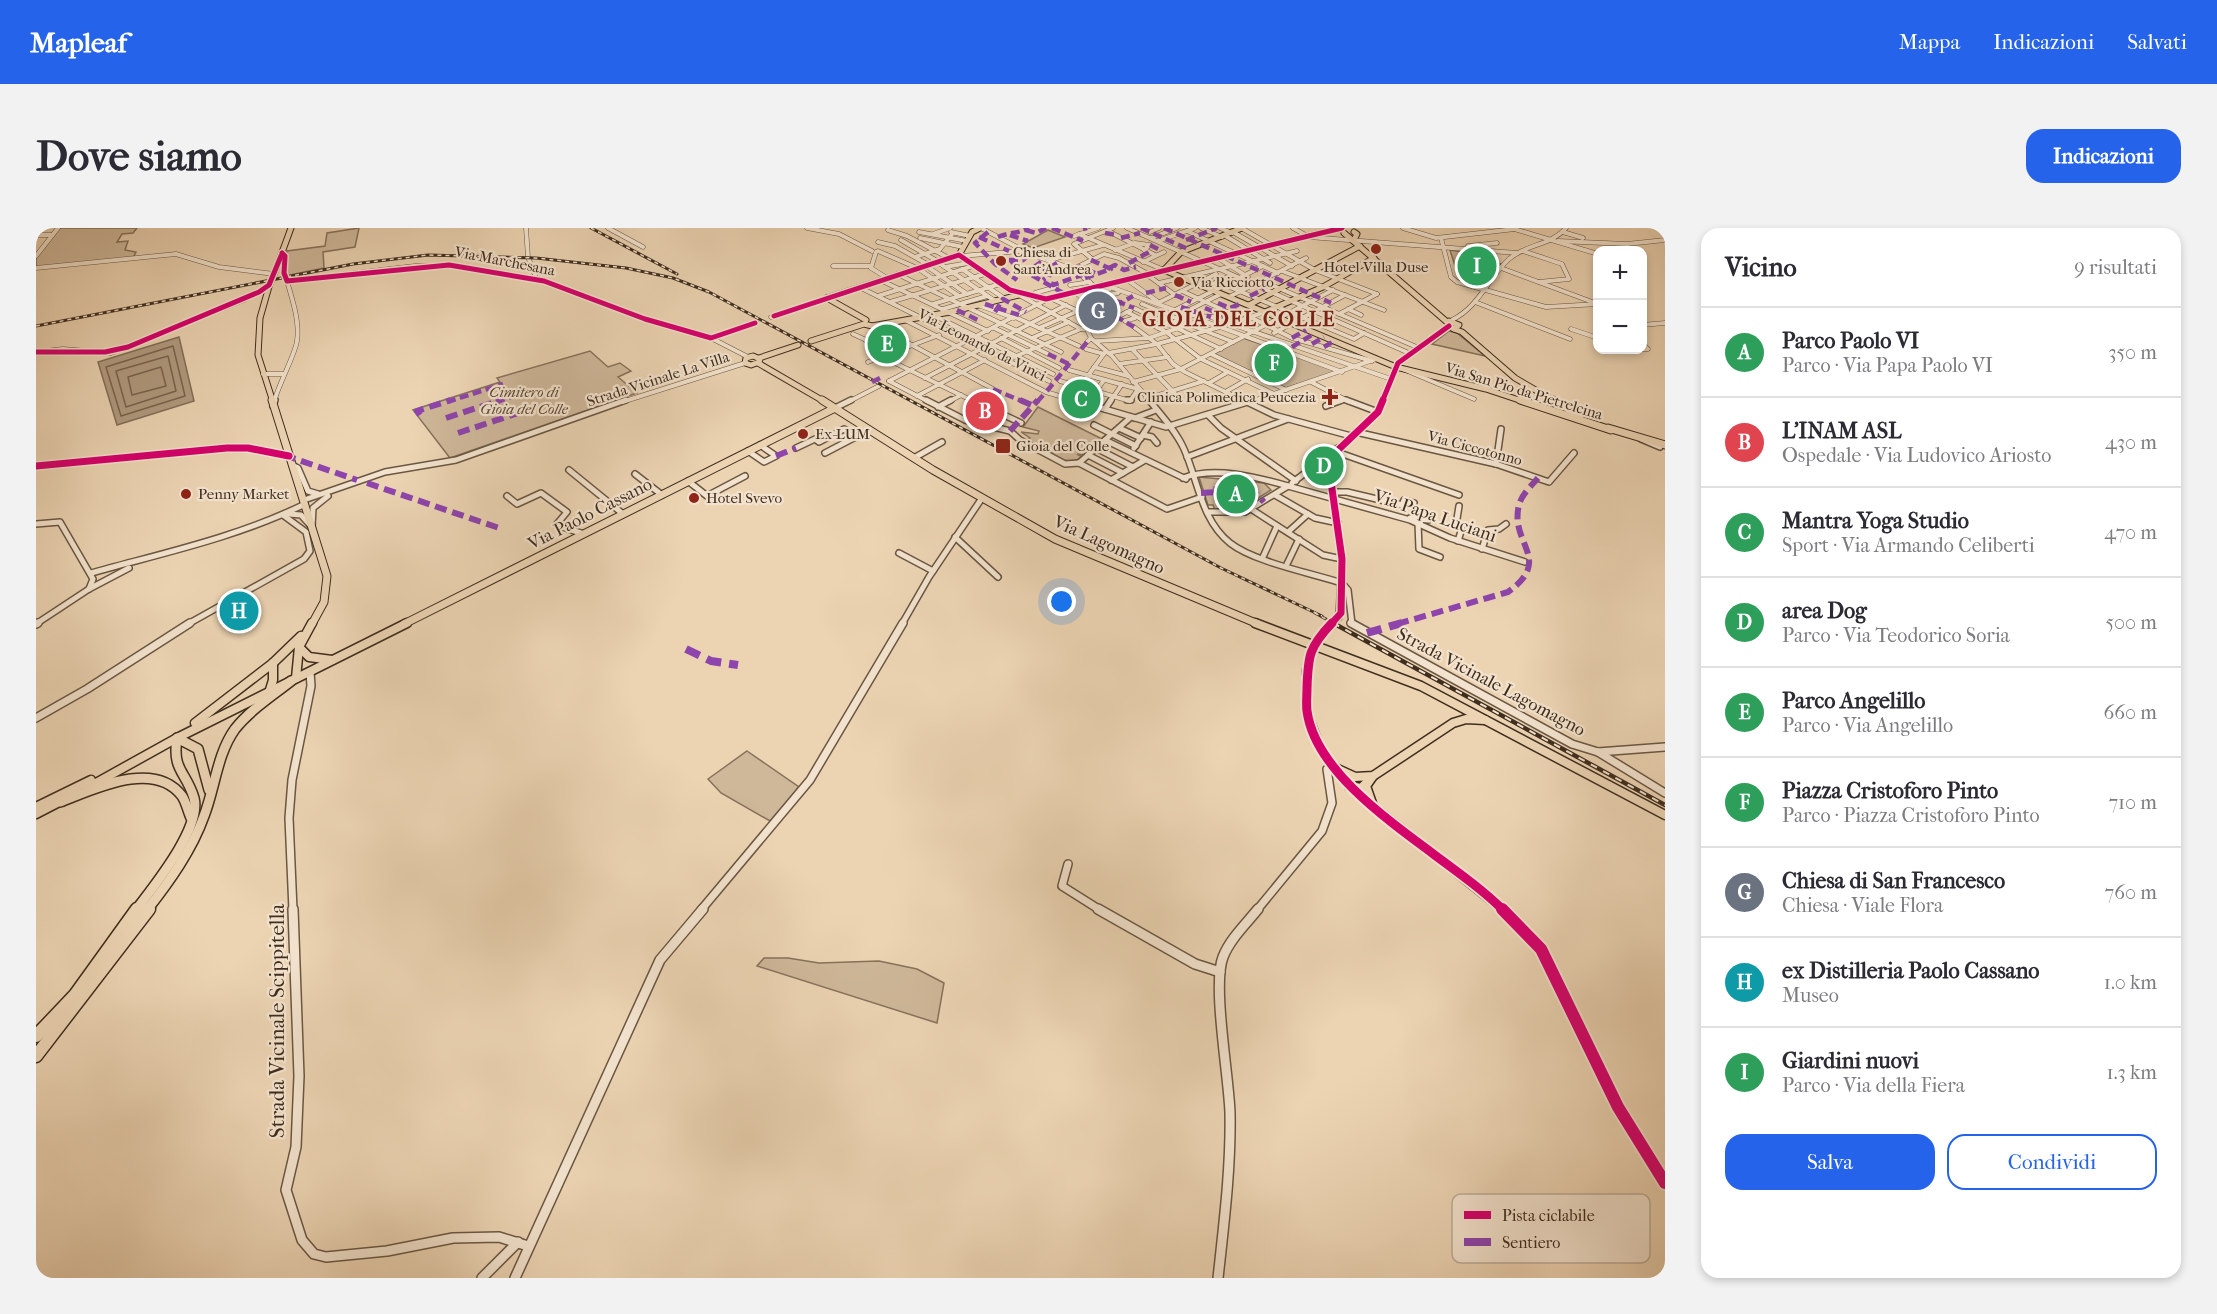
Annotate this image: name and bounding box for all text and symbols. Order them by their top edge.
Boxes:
text: Mapleaf [30,26,127,59]
text: Mappa [1899,30,1960,54]
text: Indicazioni [1993,30,2094,54]
text: Salvati [2127,30,2187,54]
button: Indicazioni [2026,129,2181,183]
text: Dove siamo [36,132,242,181]
street label: Via Marchesana [452,242,558,280]
marker: Hotel Villa Duse [1369,242,1383,256]
place label: Chiesa di Sant'Andrea [1013,243,1092,278]
pin: I [1458,243,1496,288]
map controls [1593,246,1647,354]
button: + [1593,246,1647,300]
text: Vicino [1725,252,1797,283]
marker: Chiesa di Sant'Andrea [994,254,1008,268]
text: 9 risultati [2074,256,2157,279]
place label: Hotel Villa Duse [1324,258,1429,276]
place label: Via Ricciotto [1190,273,1274,291]
marker: Via Ricciotto [1172,275,1186,289]
pin: G [1078,288,1118,334]
button: − [1593,300,1647,354]
street label: Via Leonardo da Vinci [914,304,1050,385]
district label: GIOIA DEL COLLE [1142,308,1336,331]
pin: E [868,322,906,366]
text: Parco Paolo VI [1782,328,1919,354]
pin: F [1254,340,1294,386]
text: A [1738,341,1751,364]
text: 350 m [2108,341,2157,364]
street label: Strada Vicinale La Villa [584,347,733,411]
text: Parco · Via Papa Paolo VI [1782,354,1993,377]
street label: Via San Pio da Pietrelcina [1442,358,1606,424]
pin: C [1062,376,1100,422]
park label: Cimitero di Gioia del Colle [480,383,569,418]
pin: B [966,388,1004,434]
place label: Clinica Polimedica Peucezia [1137,388,1317,406]
marker: Clinica Polimedica Peucezia [1321,388,1339,406]
text: L'INAM ASL [1782,418,1901,444]
place label: Ex-LUM [815,425,870,443]
street label: Via Ciccotonno [1425,426,1525,469]
marker: Ex-LUM [796,427,810,441]
text: B [1738,431,1751,454]
text: 430 m [2105,431,2157,454]
marker: Gioia del Colle [994,437,1012,455]
place label: Gioia del Colle [1016,437,1110,455]
pin: D [1304,444,1344,488]
text: Ospedale · Via Ludovico Ariosto [1782,444,2051,467]
pin: A [1216,472,1256,516]
street label: Via Paolo Cassano [524,474,656,555]
place label: Penny Market [198,485,290,503]
street label: Via Papa Luciani [1370,485,1500,547]
marker: Penny Market [179,487,193,501]
place label: Hotel Svevo [706,489,782,507]
marker: Hotel Svevo [687,491,701,505]
text: Mantra Yoga Studio [1782,508,1969,534]
street label: Via Lagomagno [1049,511,1168,579]
text: C [1738,521,1751,544]
text: 470 m [2104,521,2157,544]
text: Sport · Via Armando Celiberti [1782,534,2035,557]
your location [1047,587,1076,616]
pin: H [220,588,258,634]
text: area Dog [1782,598,1867,624]
text: D [1737,611,1752,634]
text: 500 m [2105,611,2157,634]
street label: Strada Vicinale Lagomagno [1393,623,1589,741]
text: Parco · Via Teodorico Soria [1782,624,2010,647]
text: Parco Angelillo [1782,688,1925,714]
text: E [1738,701,1751,724]
text: 660 m [2103,701,2157,724]
text: Parco · Via Angelillo [1782,714,1953,737]
text: Piazza Cristoforo Pinto [1782,778,1998,804]
text: F [1739,791,1750,814]
text: 710 m [2108,791,2157,814]
text: Parco · Piazza Cristoforo Pinto [1782,804,2040,827]
text: Chiesa di San Francesco [1782,868,2005,894]
text: G [1737,881,1752,904]
text: 760 m [2105,881,2157,904]
text: Chiesa · Viale Flora [1782,894,1943,917]
street label: Strada Vicinale Scippitella [265,904,289,1138]
text: ex Distilleria Paolo Cassano [1782,958,2040,984]
text: H [1737,971,1752,994]
text: 1.0 km [2104,971,2157,994]
text: Museo [1782,984,1839,1007]
text: Giardini nuovi [1782,1048,1919,1074]
text: I [1741,1061,1748,1084]
text: 1.3 km [2107,1061,2157,1084]
text: Parco · Via della Fiera [1782,1074,1965,1097]
button: Salva [1725,1134,1935,1190]
button: Condividi [1947,1134,2157,1190]
legend [1452,1194,1650,1263]
text: Pista ciclabile [1502,1206,1595,1225]
text: Sentiero [1502,1233,1560,1252]

